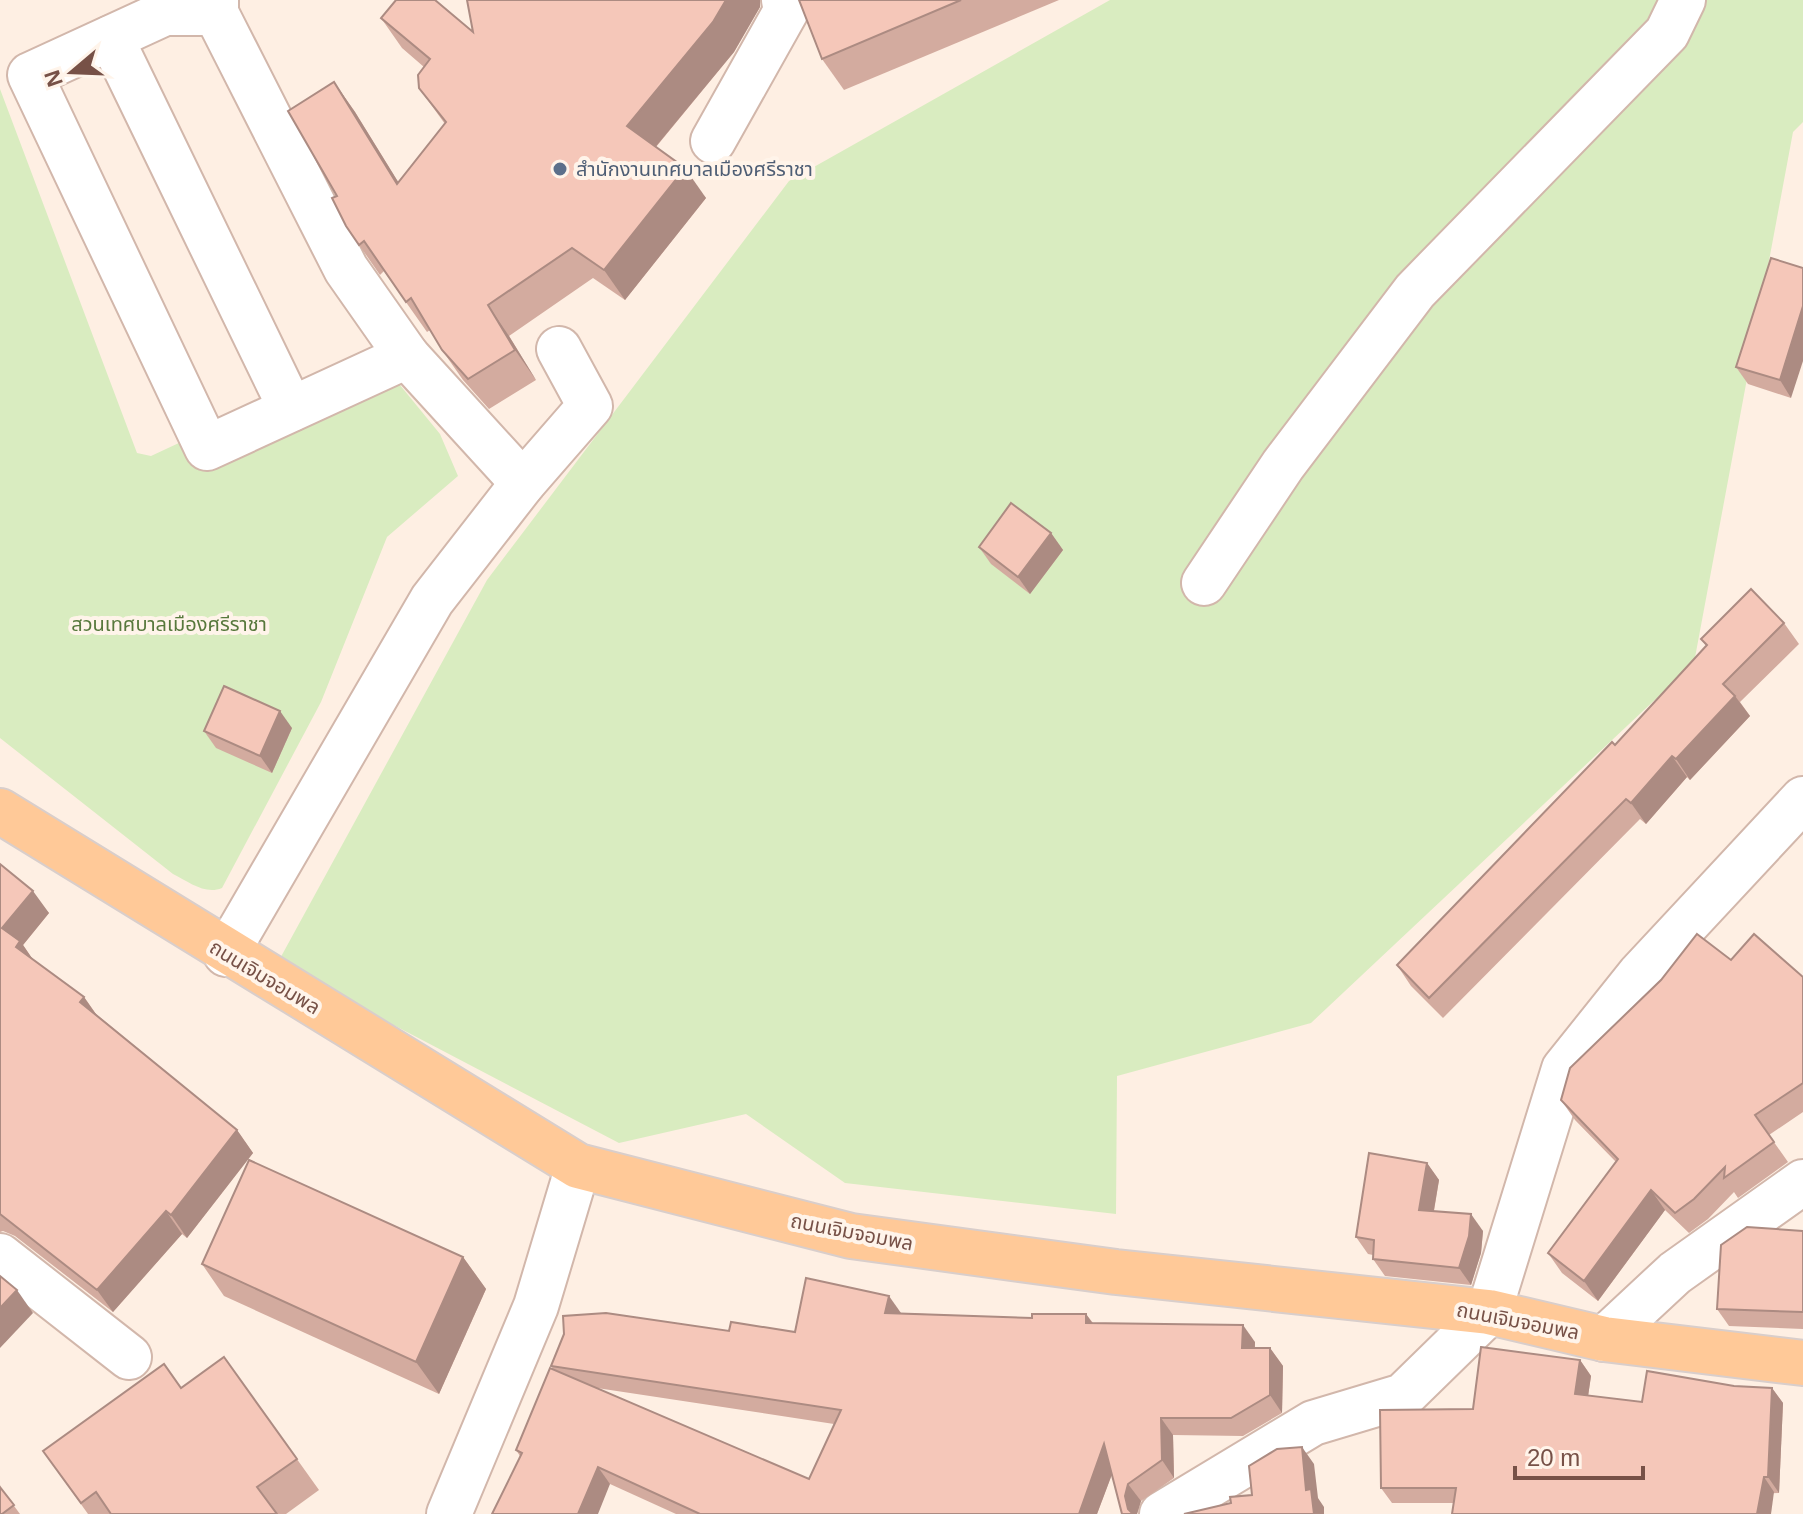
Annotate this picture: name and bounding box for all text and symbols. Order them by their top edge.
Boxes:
north arrow [32,32,112,112]
text: N [39,67,68,90]
place label: สำนักงานเทศบาลเมืองศรีราชา [576,158,813,180]
marker: สำนักงานเทศบาลเมืองศรีราชา [551,160,569,178]
park label: สวนเทศบาลเมืองศรีราชา [71,613,267,635]
street label: ถนนเจิมจอมพล [206,936,324,1018]
street label: ถนนเจิมจอมพล [789,1209,915,1255]
street label: ถนนเจิมจอมพล [1455,1298,1581,1344]
scale bar [1515,1430,1643,1480]
text: 20 m [1527,1444,1580,1471]

